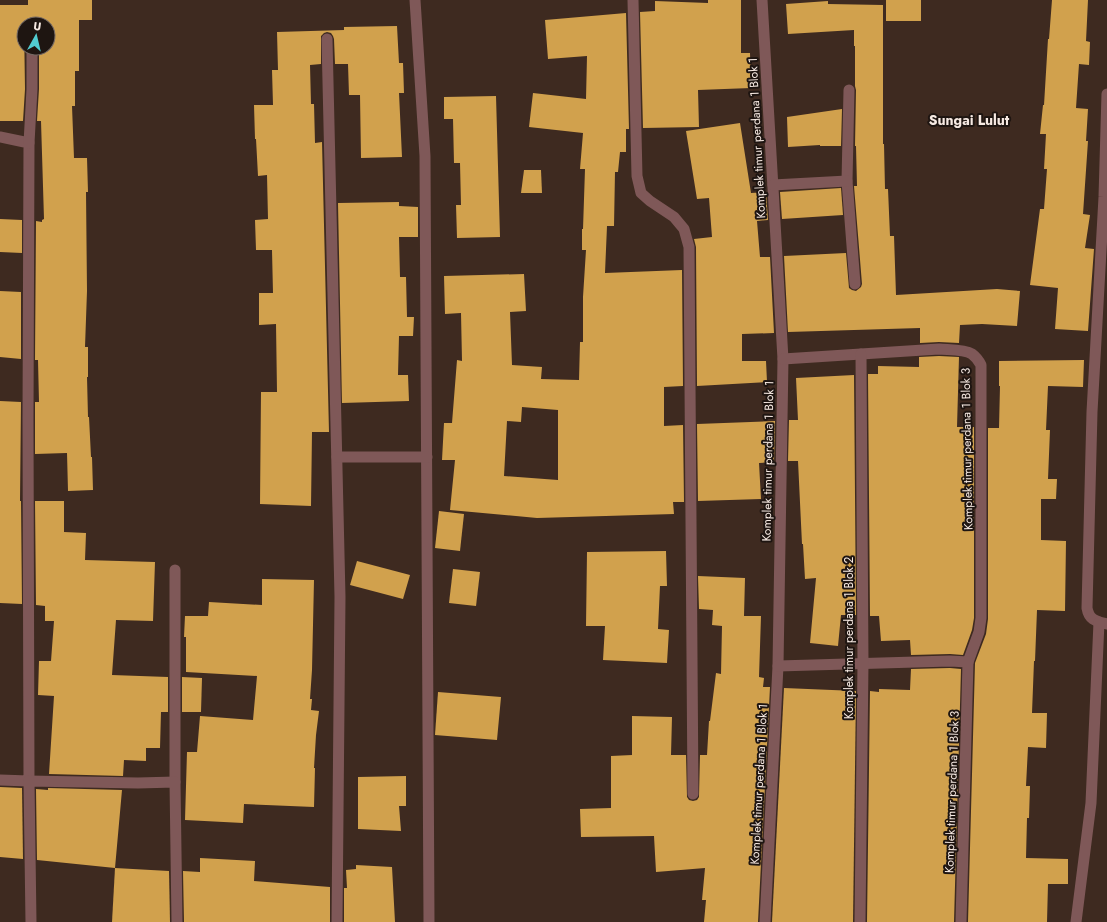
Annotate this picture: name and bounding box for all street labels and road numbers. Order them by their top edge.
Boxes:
street label: Komplek timur perdana 1 Blok 1 [744,57,770,219]
street label: Komplek timur perdana 1 Blok 3 [957,367,977,530]
street label: Komplek timur perdana 1 Blok 1 [758,380,778,542]
street label: Komplek timur perdana 1 Blok 2 [840,557,858,719]
street label: Komplek timur perdana 1 Blok 1 [746,703,772,865]
street label: Komplek timur perdana 1 Blok 3 [940,710,964,873]

